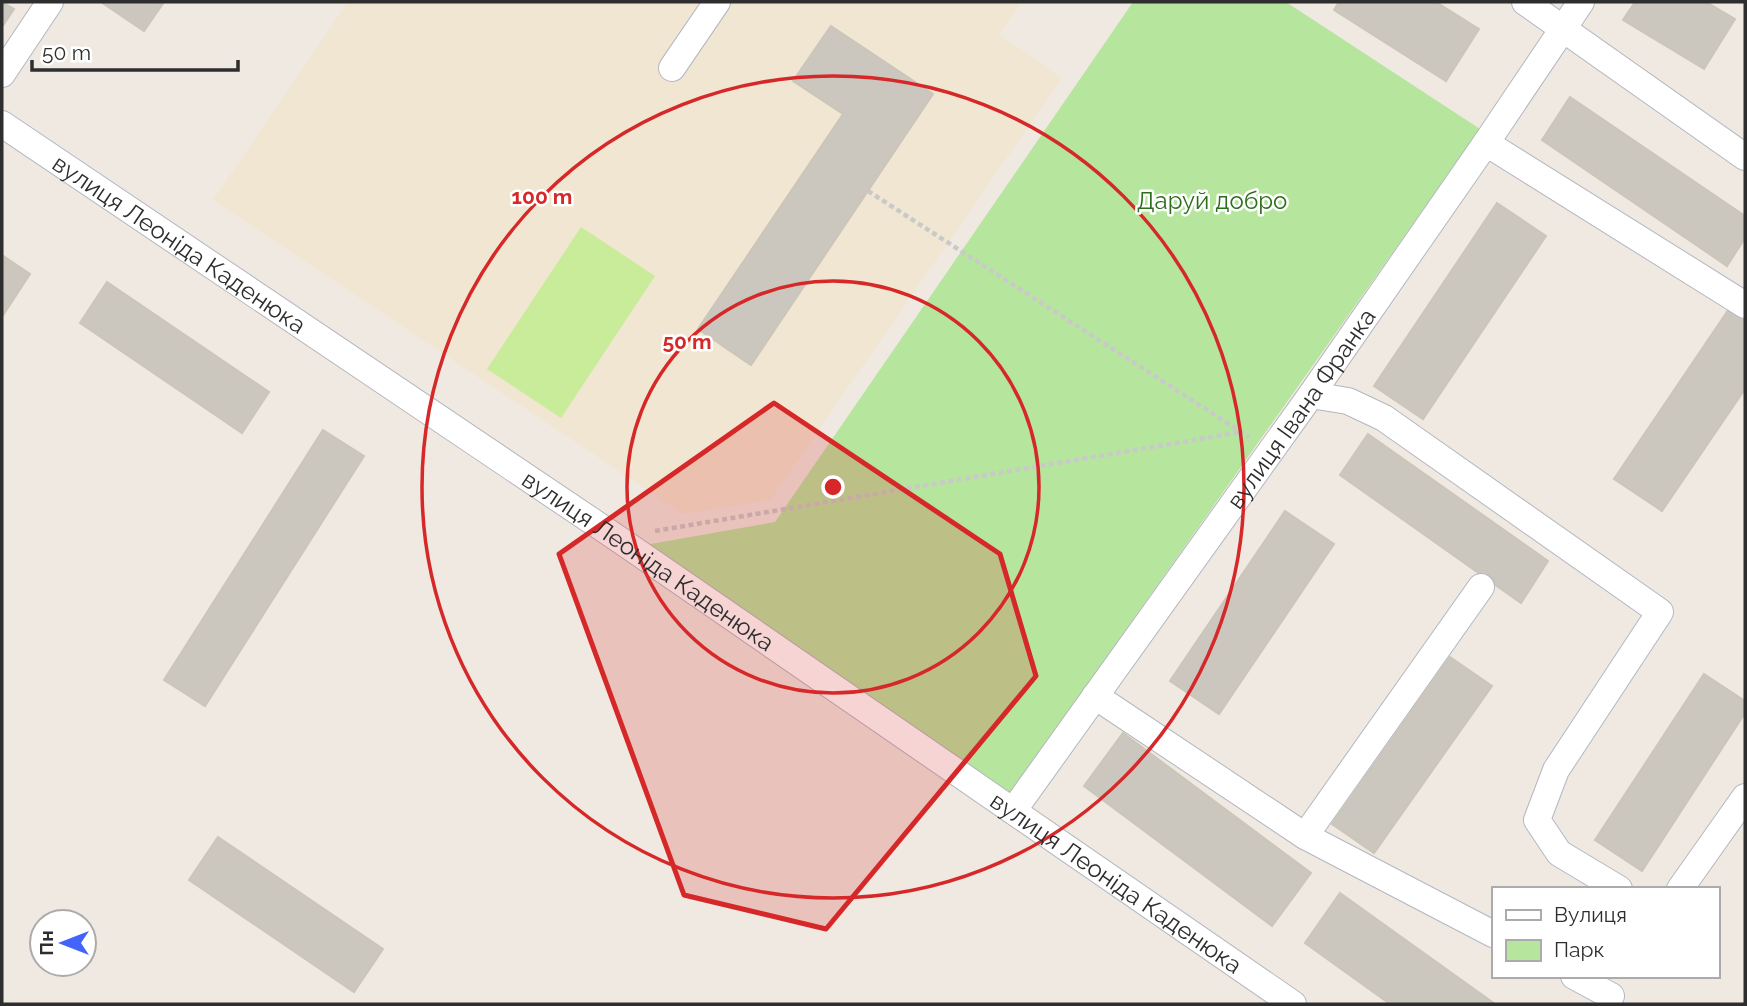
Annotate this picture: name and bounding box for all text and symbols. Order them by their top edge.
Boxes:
scale bar [32,28,238,72]
text: 50 m [42,40,91,65]
street label: вулиця Леоніда Каденюка [47,148,312,339]
text: 100 m [512,184,572,209]
park label: Даруй добро [1137,186,1287,215]
street label: вулиця Івана Франка [1220,303,1381,514]
text: 50 m [662,329,712,354]
street label: вулиця Леоніда Каденюка [517,464,780,657]
centre of rings [821,475,845,499]
street label: вулиця Леоніда Каденюка [985,786,1248,979]
legend [1492,887,1719,978]
text: Вулиця [1554,902,1627,927]
north arrow [28,908,98,978]
text: Пн [35,930,57,956]
text: Парк [1554,937,1604,962]

